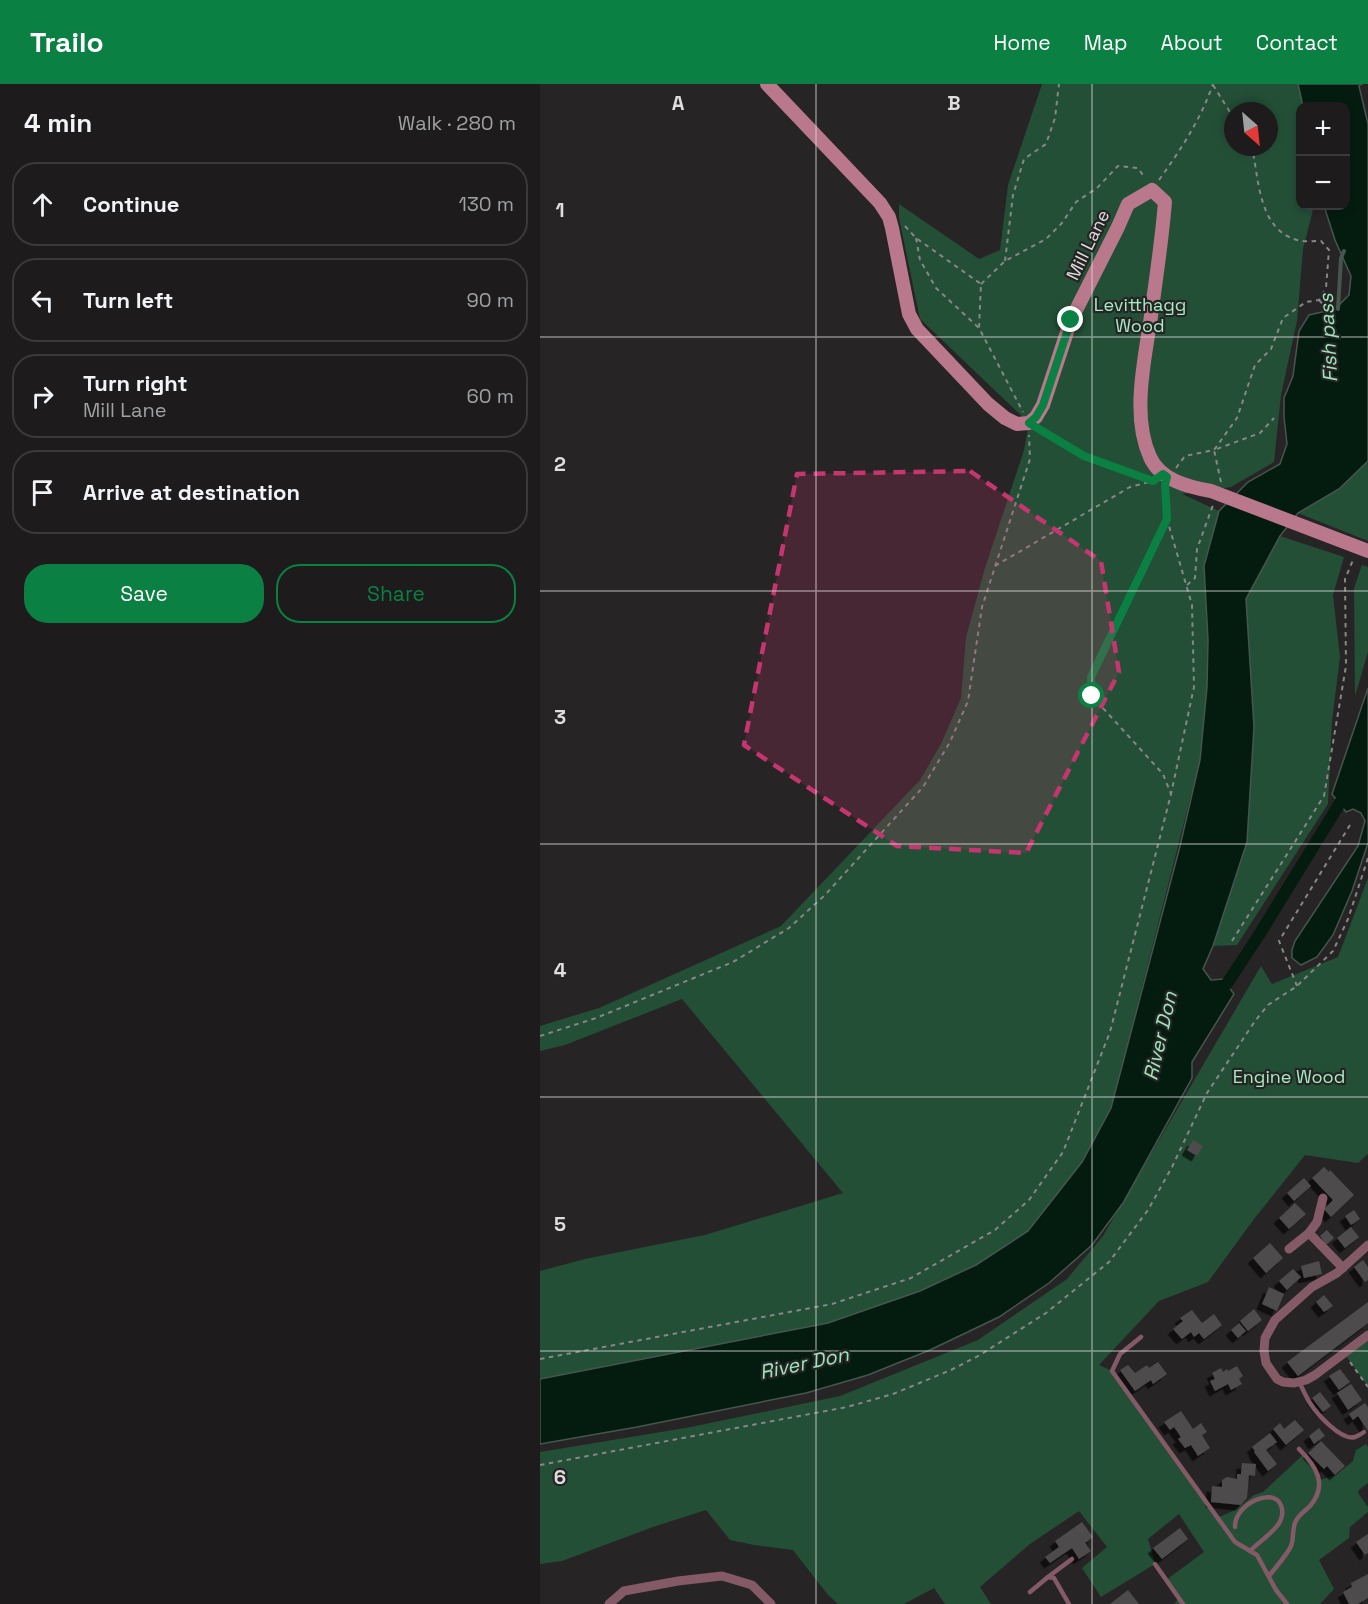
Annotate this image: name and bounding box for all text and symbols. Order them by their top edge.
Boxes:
text: Trailo [30,24,104,60]
text: Home [993,29,1051,56]
text: Map [1084,29,1128,56]
text: About [1161,29,1223,56]
text: Contact [1256,29,1338,56]
text: A [672,90,685,116]
text: B [947,90,961,116]
north arrow [1224,102,1278,156]
map controls [1296,102,1350,210]
button: + [1296,102,1350,156]
text: 4 min [24,106,92,140]
text: Walk · 280 m [398,110,516,136]
button: − [1296,156,1350,210]
icon: ahead [26,188,59,221]
text: Continue [83,190,179,218]
text: 130 m [458,191,514,217]
text: 1 [555,197,565,223]
street label: Mill Lane [1061,206,1114,284]
icon: left [26,284,59,317]
text: Turn left [83,286,173,314]
text: 90 m [467,287,514,313]
water label: Fish pass [1313,291,1343,383]
park label: Levitthagg Wood [1094,293,1186,337]
route end [1057,306,1083,332]
text: Turn right [83,369,188,397]
icon: right [26,380,59,413]
text: 60 m [467,383,514,409]
text: Mill Lane [83,397,167,423]
text: 2 [554,451,566,477]
icon: arrive [26,476,59,509]
text: Arrive at destination [83,478,300,506]
button: Save [24,564,264,623]
button: Share [276,564,516,623]
route start [1078,682,1104,708]
text: 3 [554,704,566,730]
text: 4 [554,957,567,983]
water label: River Don [1137,988,1183,1083]
park label: Engine Wood [1233,1065,1345,1088]
text: 5 [554,1211,566,1237]
water label: River Don [757,1341,852,1385]
text: 6 [554,1464,566,1490]

